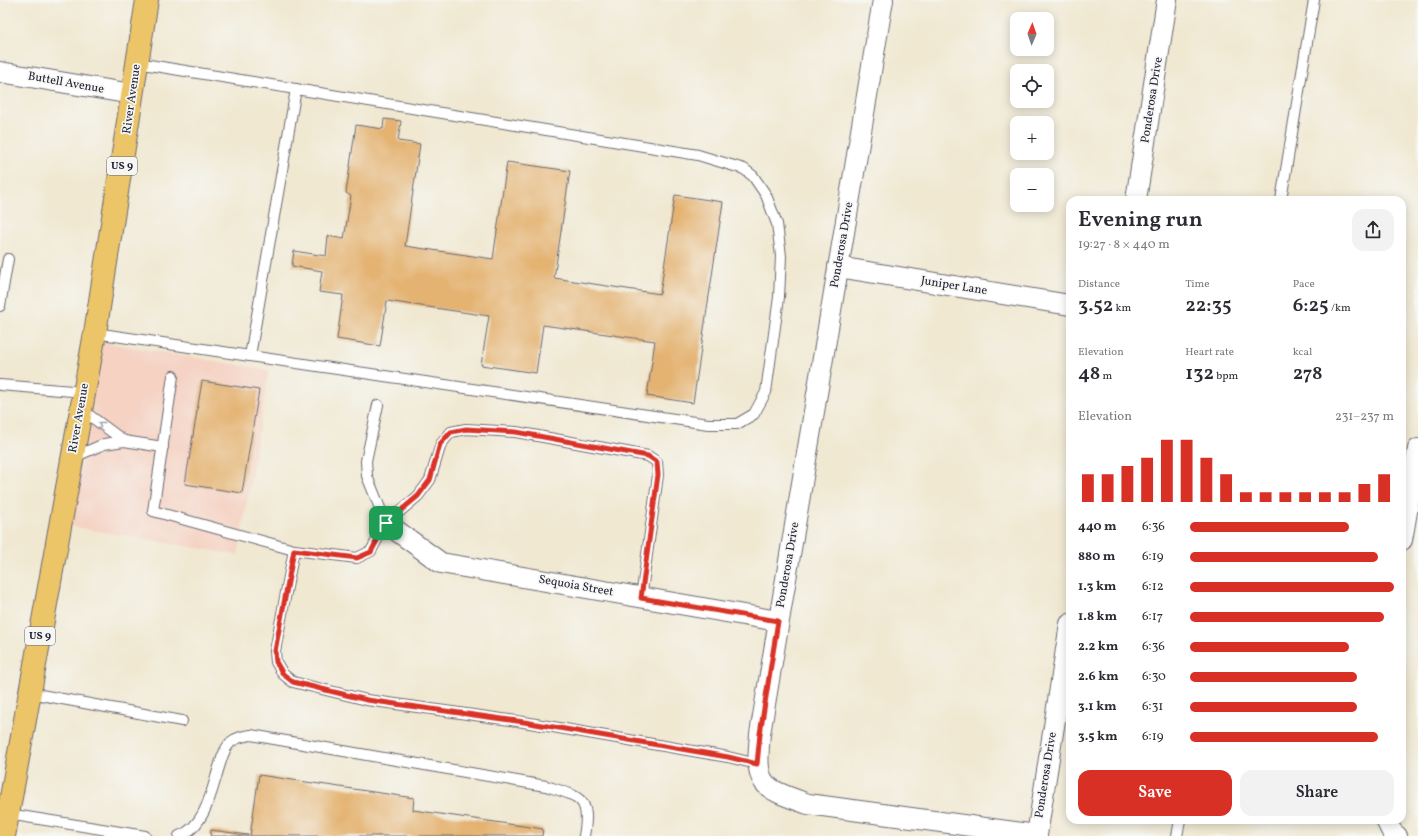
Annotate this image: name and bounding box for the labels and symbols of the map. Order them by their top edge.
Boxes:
north arrow [1010,12,1054,56]
street label: Ponderosa Drive [1137,55,1167,144]
street label: River Avenue [119,63,145,135]
street label: Buttell Avenue [27,68,106,98]
road number: US 9 [107,157,137,175]
street label: Ponderosa Drive [827,200,857,289]
street label: Juniper Lane [920,273,989,299]
street label: River Avenue [65,382,93,454]
one-way arrow [98,422,105,429]
pin [369,506,403,540]
street label: Ponderosa Drive [773,520,803,609]
street label: Sequoia Street [537,572,615,600]
road number: US 9 [25,627,55,645]
street label: Ponderosa Drive [1031,730,1061,819]

